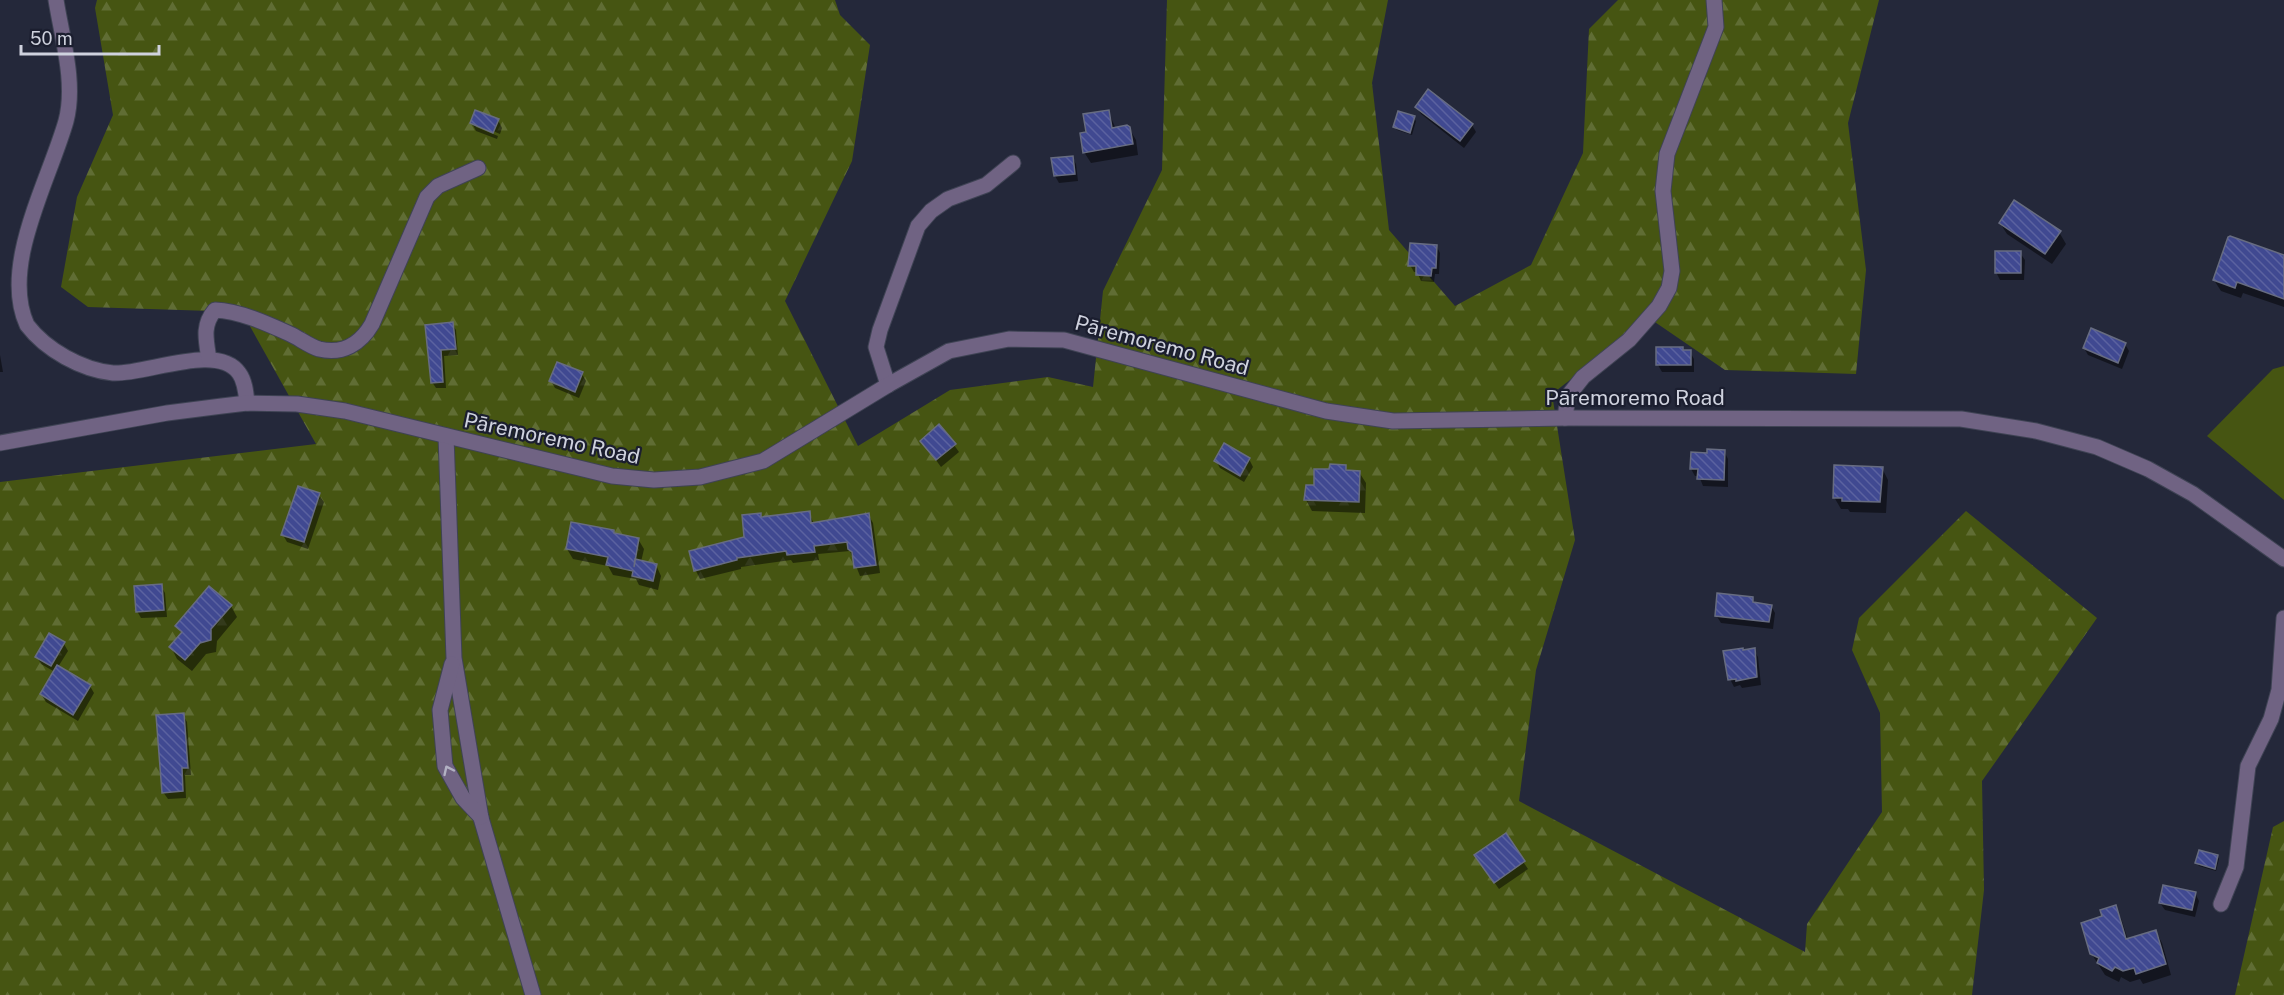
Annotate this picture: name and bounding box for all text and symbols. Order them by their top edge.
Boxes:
scale bar [21,18,159,56]
text: 50 m [30,28,73,49]
street label: Pāremoremo Road [1072,310,1252,380]
street label: Pāremoremo Road [1545,385,1725,410]
street label: Pāremoremo Road [462,407,642,469]
one-way arrow [443,766,455,777]

